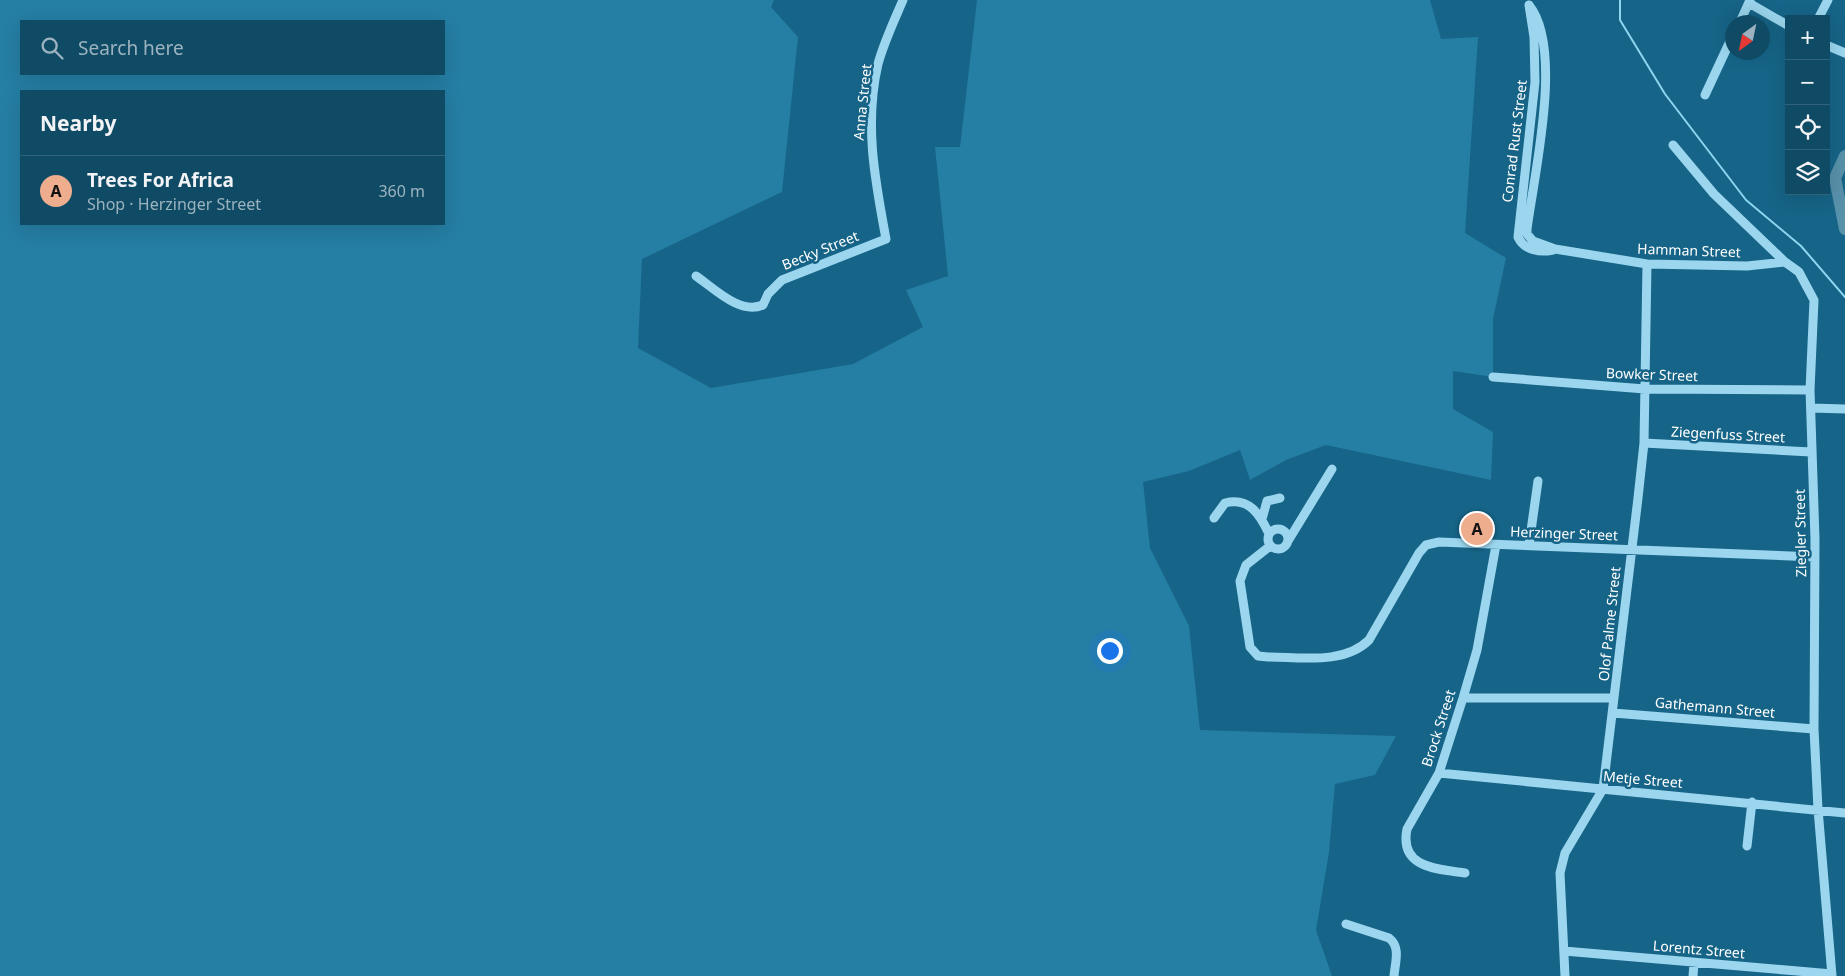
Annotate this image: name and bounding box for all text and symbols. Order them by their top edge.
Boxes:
north arrow [1725,15,1770,60]
map controls [1785,15,1830,195]
button: + [1785,15,1830,60]
search box [20,20,445,75]
icon: search [38,34,66,62]
text: Search here [78,35,184,61]
button: − [1785,60,1830,105]
street label: Anna Street [849,63,875,141]
street label: Conrad Rust Street [1497,79,1531,203]
button: locate [1785,105,1830,150]
text: Nearby [40,109,116,137]
button: layers [1785,150,1830,195]
text: Trees For Africa [87,167,234,193]
text: A [50,180,62,202]
text: 360 m [378,180,425,202]
text: Shop · Herzinger Street [87,193,261,215]
street label: Becky Street [779,226,861,274]
street label: Hamman Street [1637,239,1741,261]
street label: Bowker Street [1606,363,1698,385]
street label: Ziegenfuss Street [1670,422,1786,446]
street label: Ziegler Street [1790,489,1810,577]
pin: A [1461,510,1493,548]
street label: Herzinger Street [1510,522,1618,544]
street label: Olof Palme Street [1594,566,1624,682]
your location [1097,638,1123,664]
street label: Brock Street [1417,687,1459,769]
street label: Gathemann Street [1654,692,1776,722]
street label: Metje Street [1602,766,1684,792]
street label: Lorentz Street [1652,936,1746,962]

